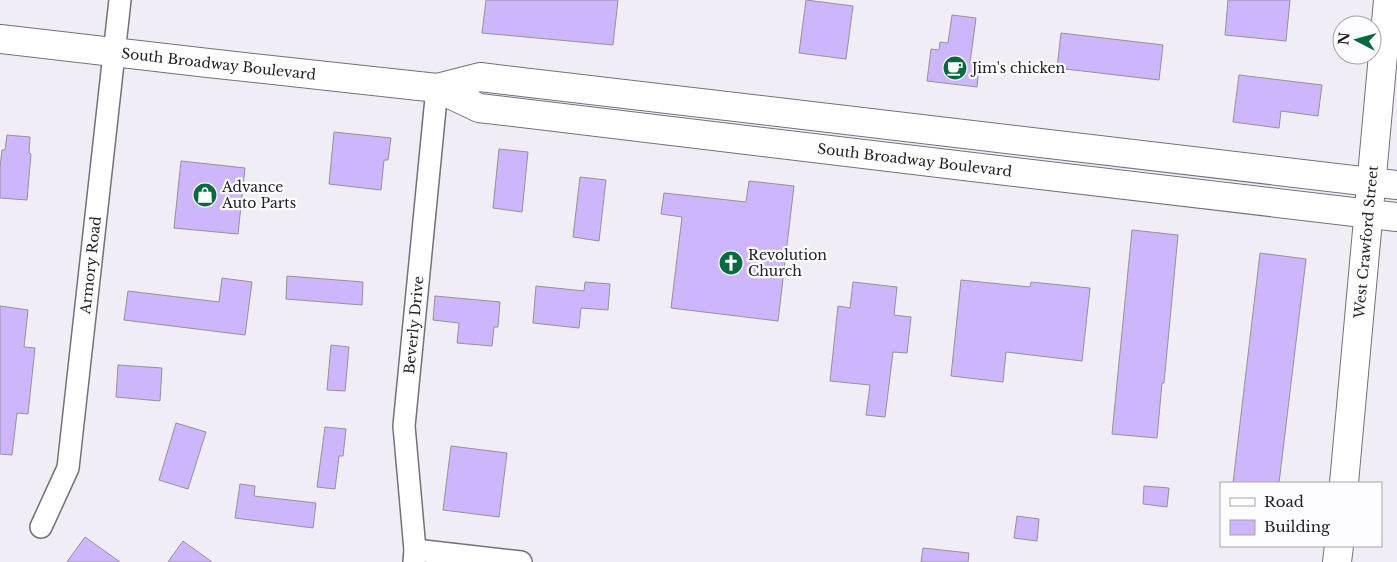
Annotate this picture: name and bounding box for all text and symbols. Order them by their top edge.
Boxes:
north arrow [1332,15,1382,65]
text: N [1334,31,1354,46]
street label: South Broadway Boulevard [120,44,317,84]
cafe icon: Jim's chicken [942,55,968,81]
place label: Jim's chicken [970,59,1066,77]
street label: South Broadway Boulevard [816,140,1013,181]
street label: West Crawford Street [1350,164,1382,320]
place label: Advance Auto Parts [221,178,296,212]
shop icon: Advance Auto Parts [192,182,218,208]
street label: Armory Road [76,215,105,316]
place label: Revolution Church [748,246,827,280]
church icon: Revolution Church [718,250,744,276]
street label: Beverly Drive [400,275,428,375]
legend [1220,482,1382,547]
text: Road [1264,492,1304,511]
text: Building [1264,517,1331,536]

